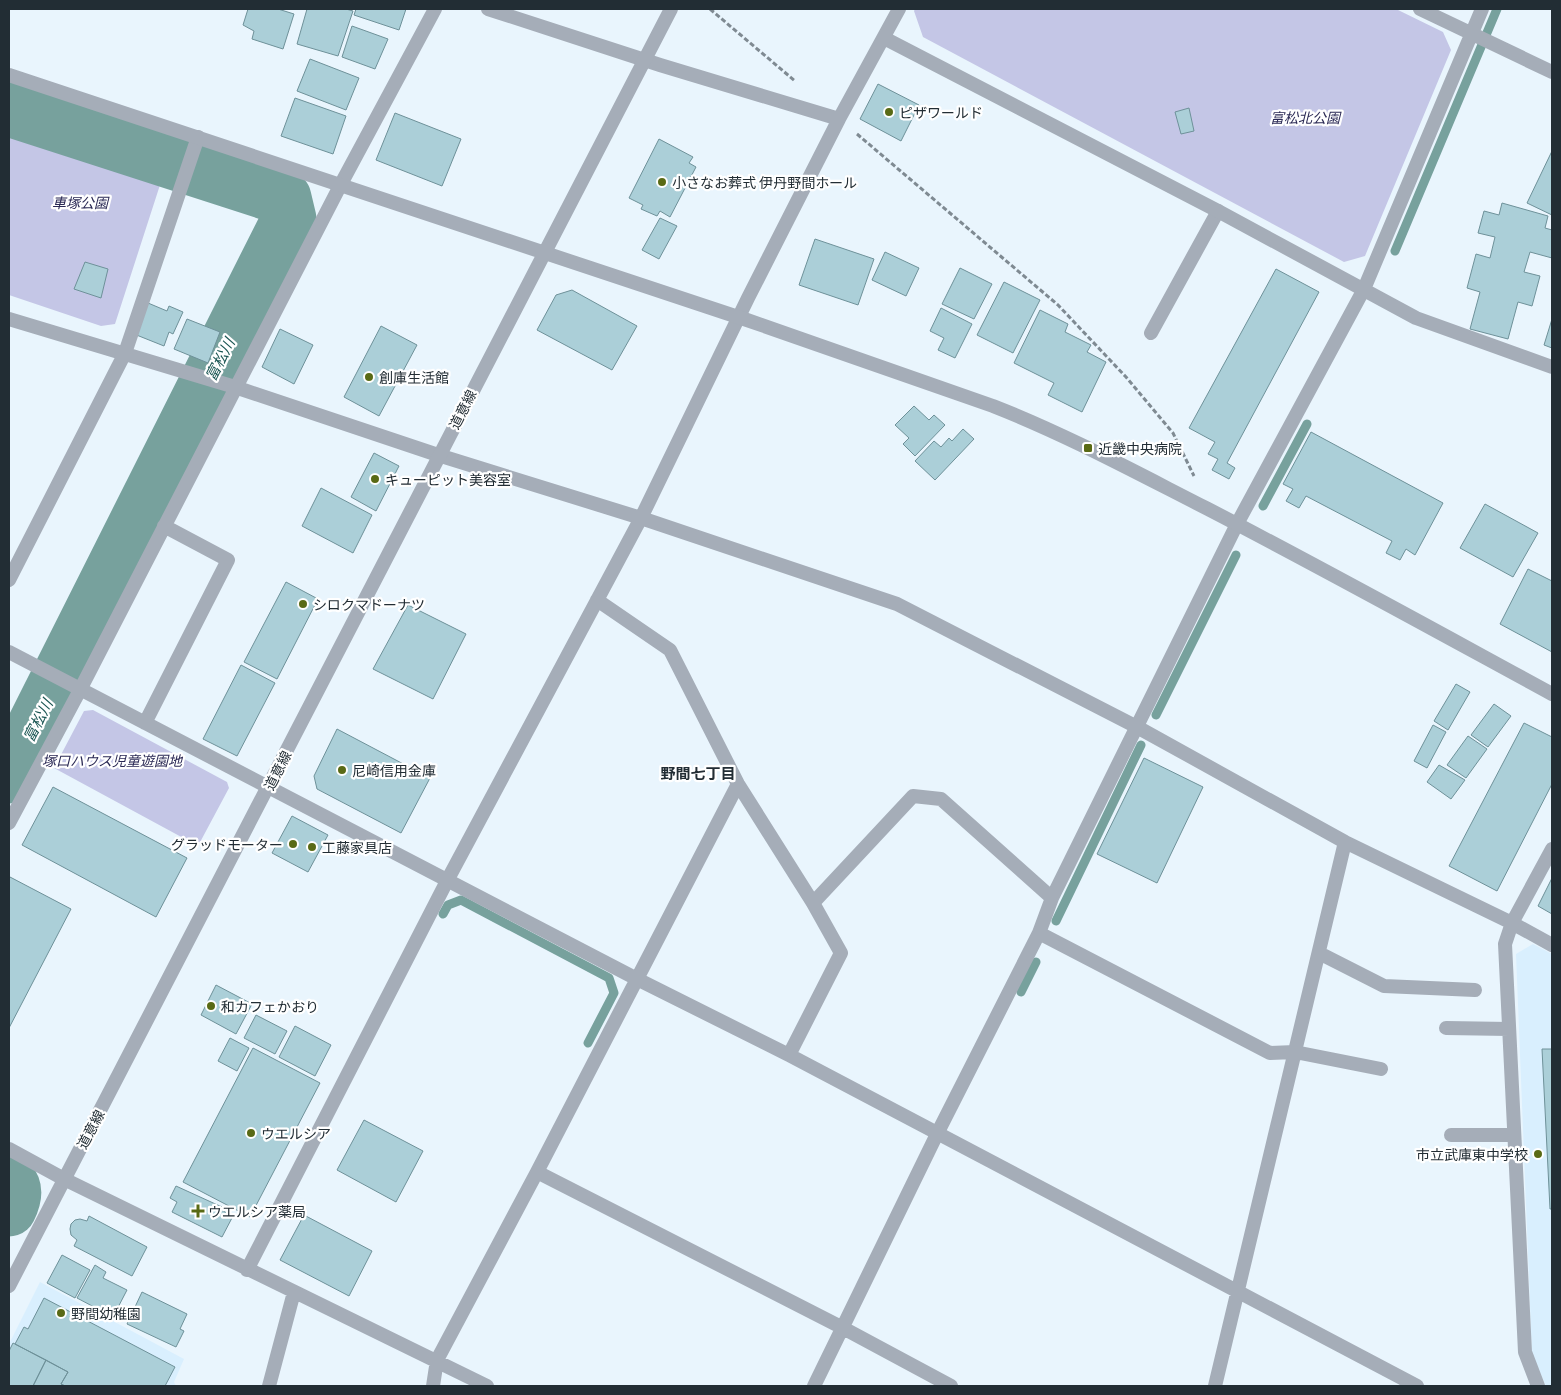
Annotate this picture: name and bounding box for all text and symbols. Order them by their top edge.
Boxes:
place label: ピザワールド [899,102,983,122]
marker: ピザワールド [883,106,895,118]
park label: 富松北公園 [1270,107,1342,127]
place label: 小さなお葬式 伊丹野間ホール [672,172,857,192]
marker: 小さなお葬式 伊丹野間ホール [656,176,668,188]
park label: 車塚公園 [52,192,110,212]
water label: 富松川 [199,332,239,384]
place label: 創庫生活館 [379,367,449,387]
marker: 創庫生活館 [363,371,375,383]
street label: 道意線 [444,386,480,432]
place label: 近畿中央病院 [1098,438,1182,458]
marker: 近畿中央病院 [1082,442,1094,454]
place label: キューピット美容室 [385,469,511,489]
marker: キューピット美容室 [369,473,381,485]
place label: シロクマドーナツ [313,594,425,614]
marker: シロクマドーナツ [297,598,309,610]
water label: 富松川 [17,693,57,745]
street label: 道意線 [259,747,295,793]
park label: 塚口ハウス児童遊園地 [42,750,184,770]
place label: 尼崎信用金庫 [352,760,436,780]
district label: 野間七丁目 [660,762,736,783]
marker: 尼崎信用金庫 [336,764,348,776]
place label: グラッドモーター [171,834,283,854]
place label: 工藤家具店 [322,837,392,857]
marker: グラッドモーター [287,838,299,850]
marker: 工藤家具店 [306,841,318,853]
place label: 和カフェかおり [221,996,319,1016]
marker: 和カフェかおり [205,1000,217,1012]
street label: 道意線 [71,1106,109,1152]
place label: ウエルシア [261,1123,331,1143]
marker: ウエルシア [245,1127,257,1139]
place label: 市立武庫東中学校 [1416,1144,1528,1164]
marker: 市立武庫東中学校 [1532,1148,1544,1160]
place label: ウエルシア薬局 [208,1201,306,1221]
marker: ウエルシア薬局 [192,1205,204,1217]
place label: 野間幼稚園 [71,1303,141,1323]
marker: 野間幼稚園 [55,1307,67,1319]

